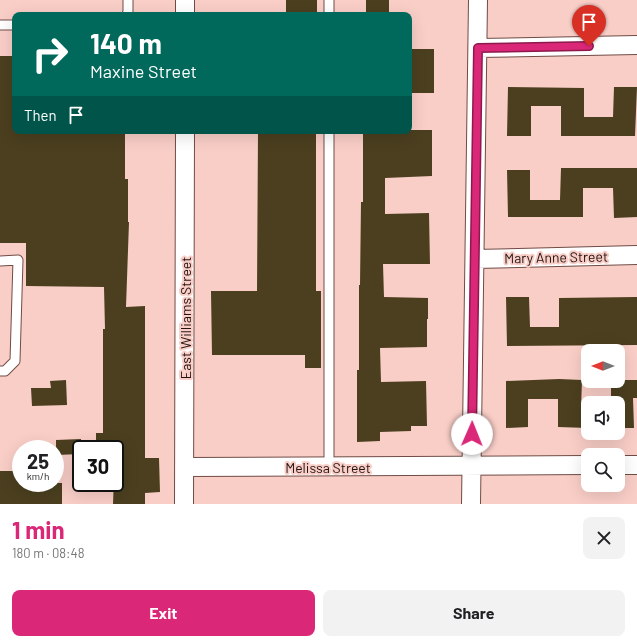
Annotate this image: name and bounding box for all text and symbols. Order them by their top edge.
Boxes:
pin [572,5,606,46]
icon: arrive [578,11,600,33]
text: 140 m [90,26,162,60]
icon: right [24,28,76,80]
text: Maxine Street [90,60,197,82]
icon: arrive [65,104,87,126]
text: Then [24,106,57,124]
street label: Mary Anne Street [504,248,608,266]
street label: East Williams Street [177,257,194,379]
north arrow [581,344,625,388]
map controls [581,344,625,492]
button: sound [581,396,625,440]
position arrow [451,413,493,455]
speed limit sign: 30 [72,440,124,492]
button: search [581,448,625,492]
text: 25 [27,449,49,473]
street label: Melissa Street [285,459,371,476]
text: km/h [27,470,49,482]
text: 1 min [12,515,65,544]
button: close [583,517,625,559]
text: 180 m · 08:48 [12,545,84,561]
button: Exit [12,590,315,636]
button: Share [323,590,625,636]

